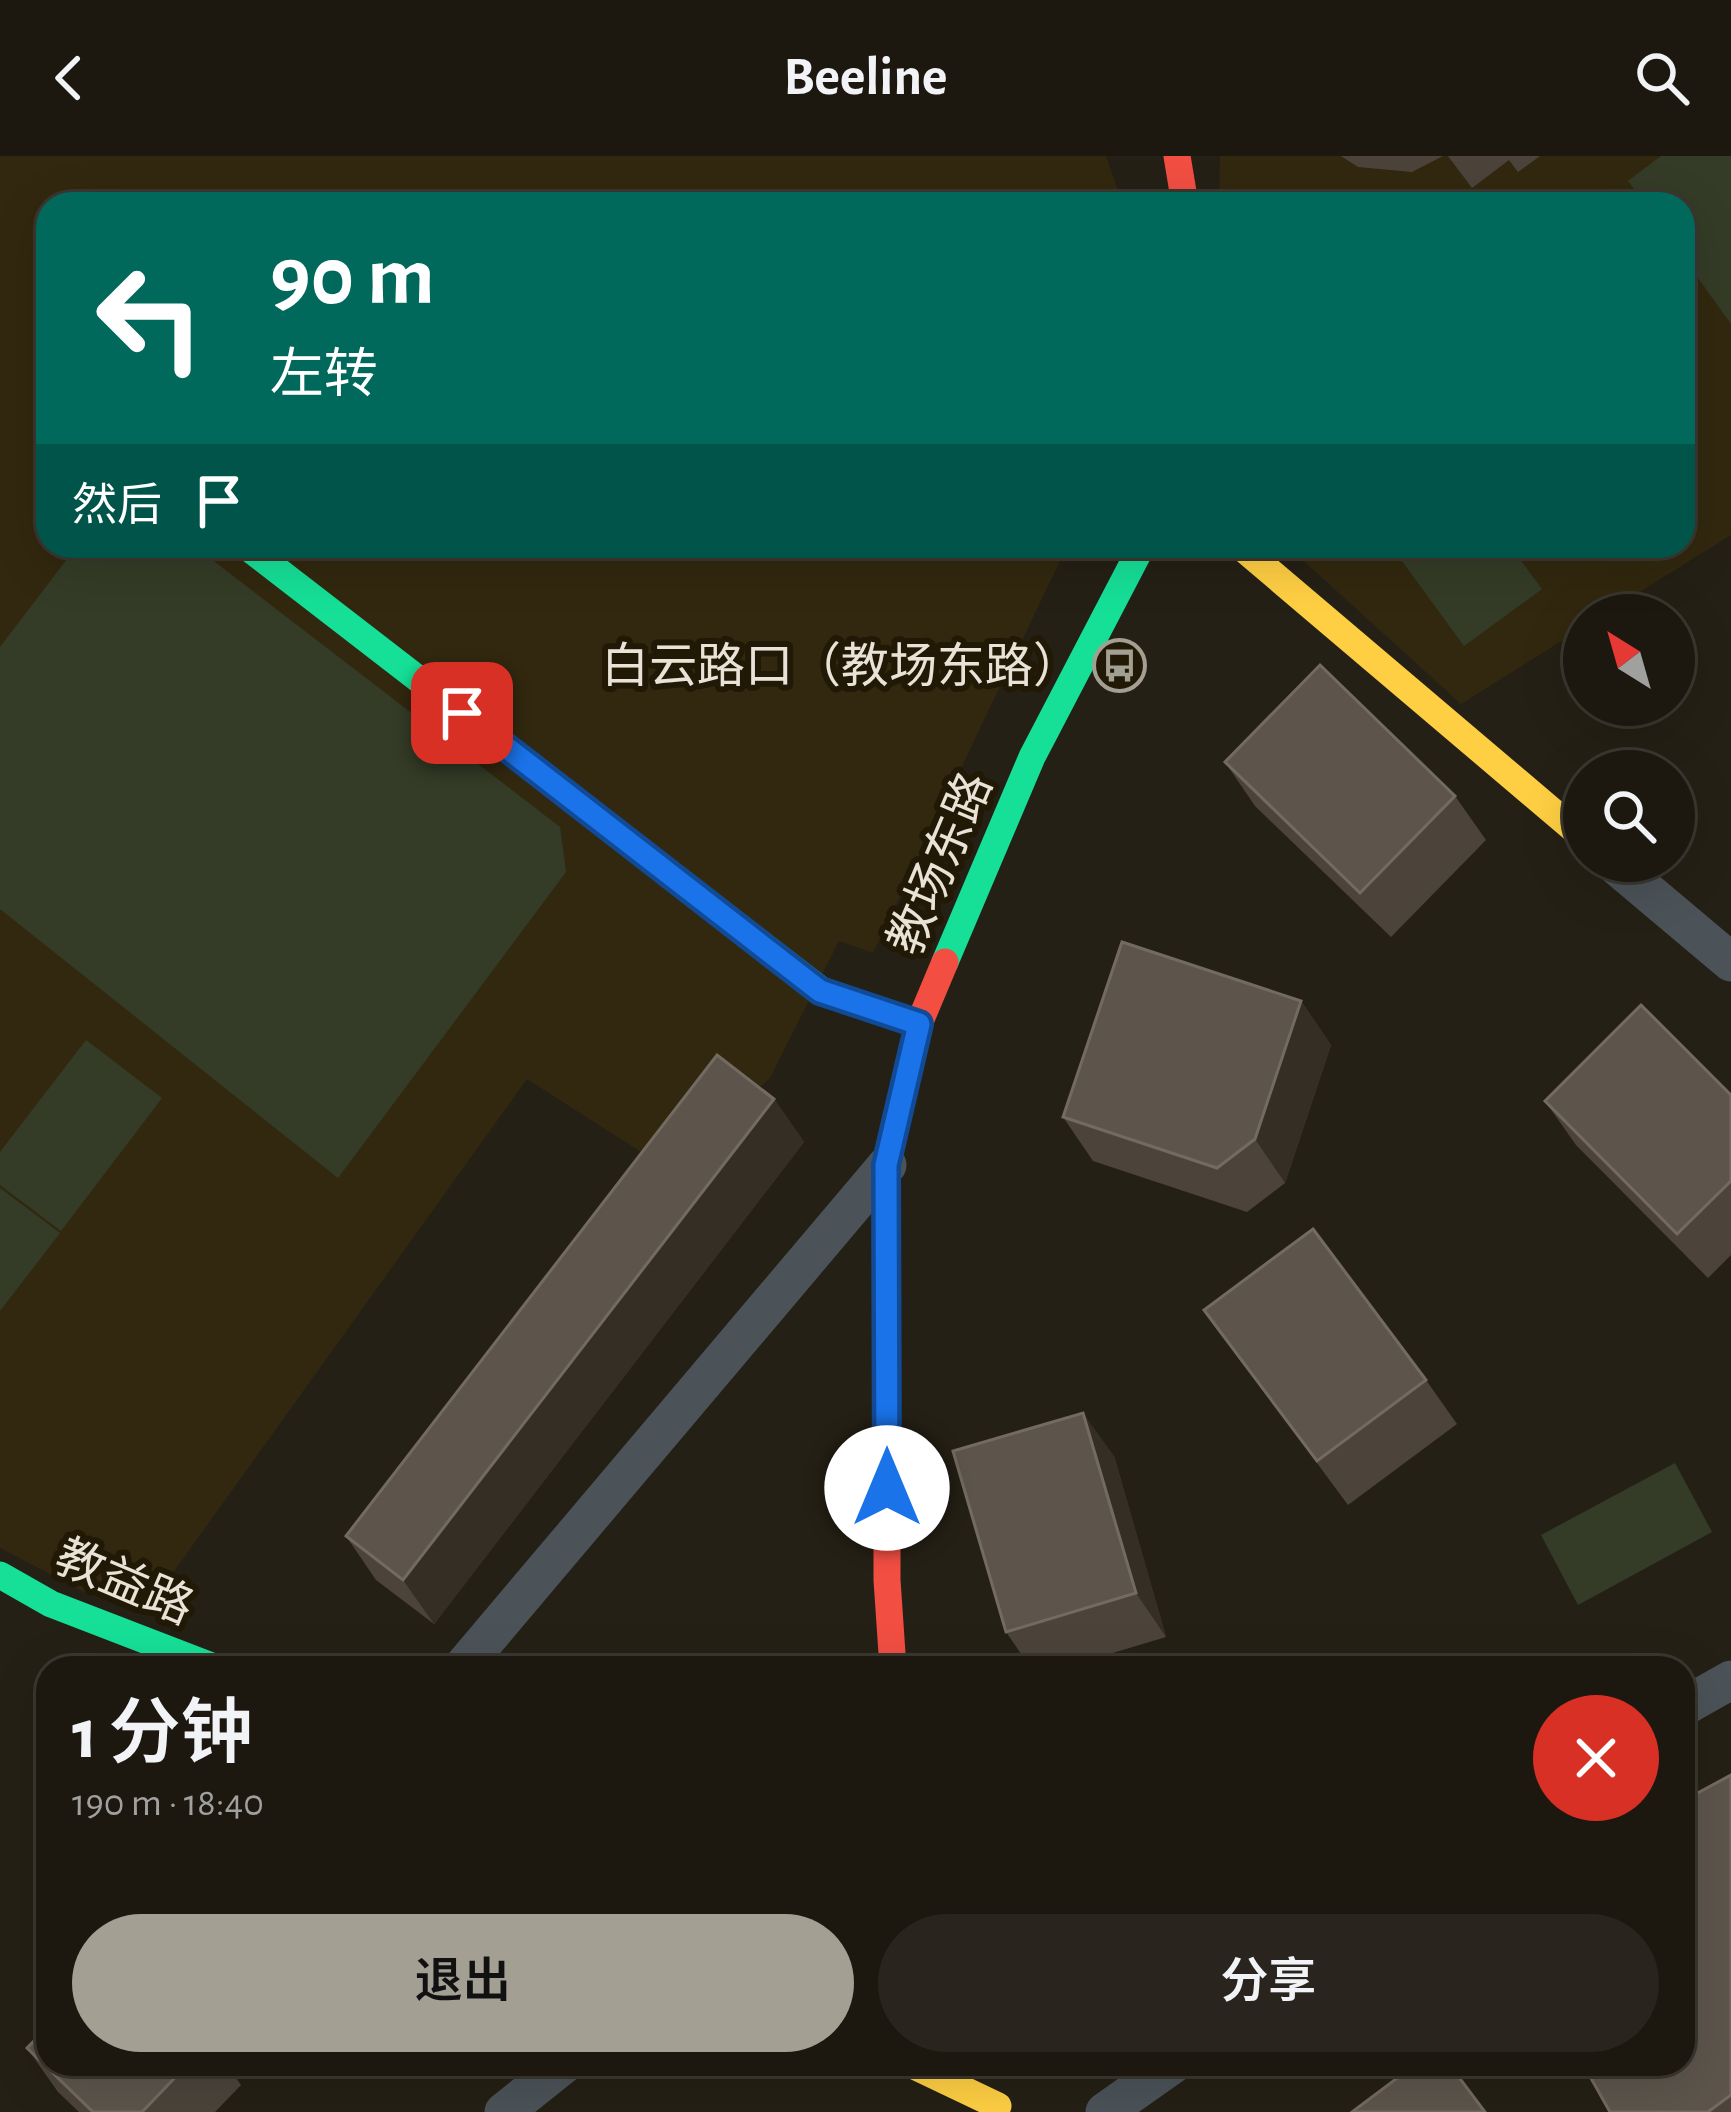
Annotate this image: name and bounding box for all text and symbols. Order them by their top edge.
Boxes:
icon: back [36,45,102,111]
icon: search [1629,45,1695,111]
text: Beeline [783,51,948,105]
text: 90 m [270,236,435,320]
icon: left [72,240,228,396]
text: 左转 [270,349,378,403]
icon: arrive [186,468,252,534]
text: 然后 [72,484,162,529]
north arrow [1563,594,1695,726]
map controls [1563,594,1695,882]
bus stop icon: 白云路口（教场东路） [1092,637,1148,693]
place label: 白云路口（教场东路） [601,640,1081,692]
pin [411,662,513,764]
icon: arrive [429,680,495,746]
button: search [1563,750,1695,882]
street label: 教场东路 [879,765,1001,962]
position arrow [824,1425,950,1551]
street label: 教益路 [48,1531,201,1634]
button: close [1533,1695,1659,1821]
text: 1 分钟 [72,1699,253,1771]
text: 190 m · 18:40 [72,1784,264,1823]
button: 退出 [72,1914,854,2052]
button: 分享 [878,1914,1659,2052]

